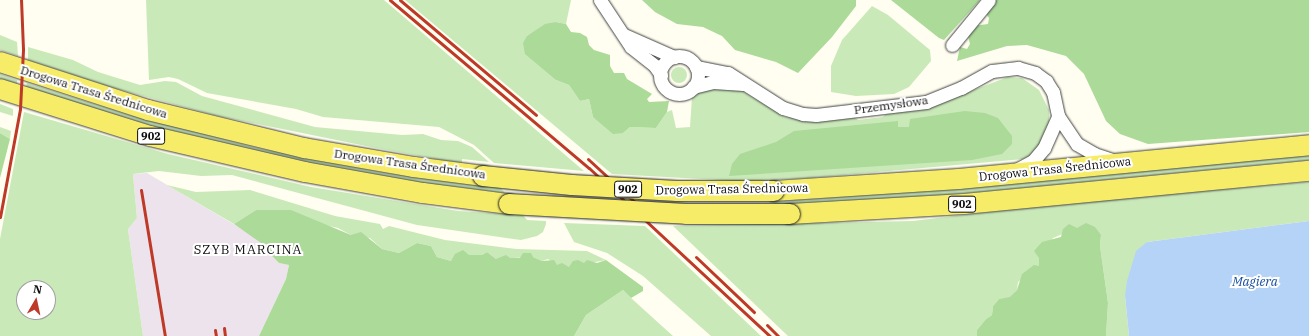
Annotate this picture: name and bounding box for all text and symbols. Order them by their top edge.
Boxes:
street label: Drogowa Trasa Średnicowa [19,63,169,121]
street label: Przemysłowa [853,93,929,117]
road number: 902 [137,127,165,145]
street label: Drogowa Trasa Średnicowa [333,146,487,182]
street label: Drogowa Trasa Średnicowa [978,154,1132,184]
road number: 902 [614,180,642,198]
street label: Drogowa Trasa Średnicowa [655,180,809,198]
road number: 902 [948,195,976,213]
district label: SZYB MARCINA [194,242,302,258]
water label: Magiera [1232,274,1278,290]
north arrow [16,280,56,320]
text: N [32,282,43,297]

